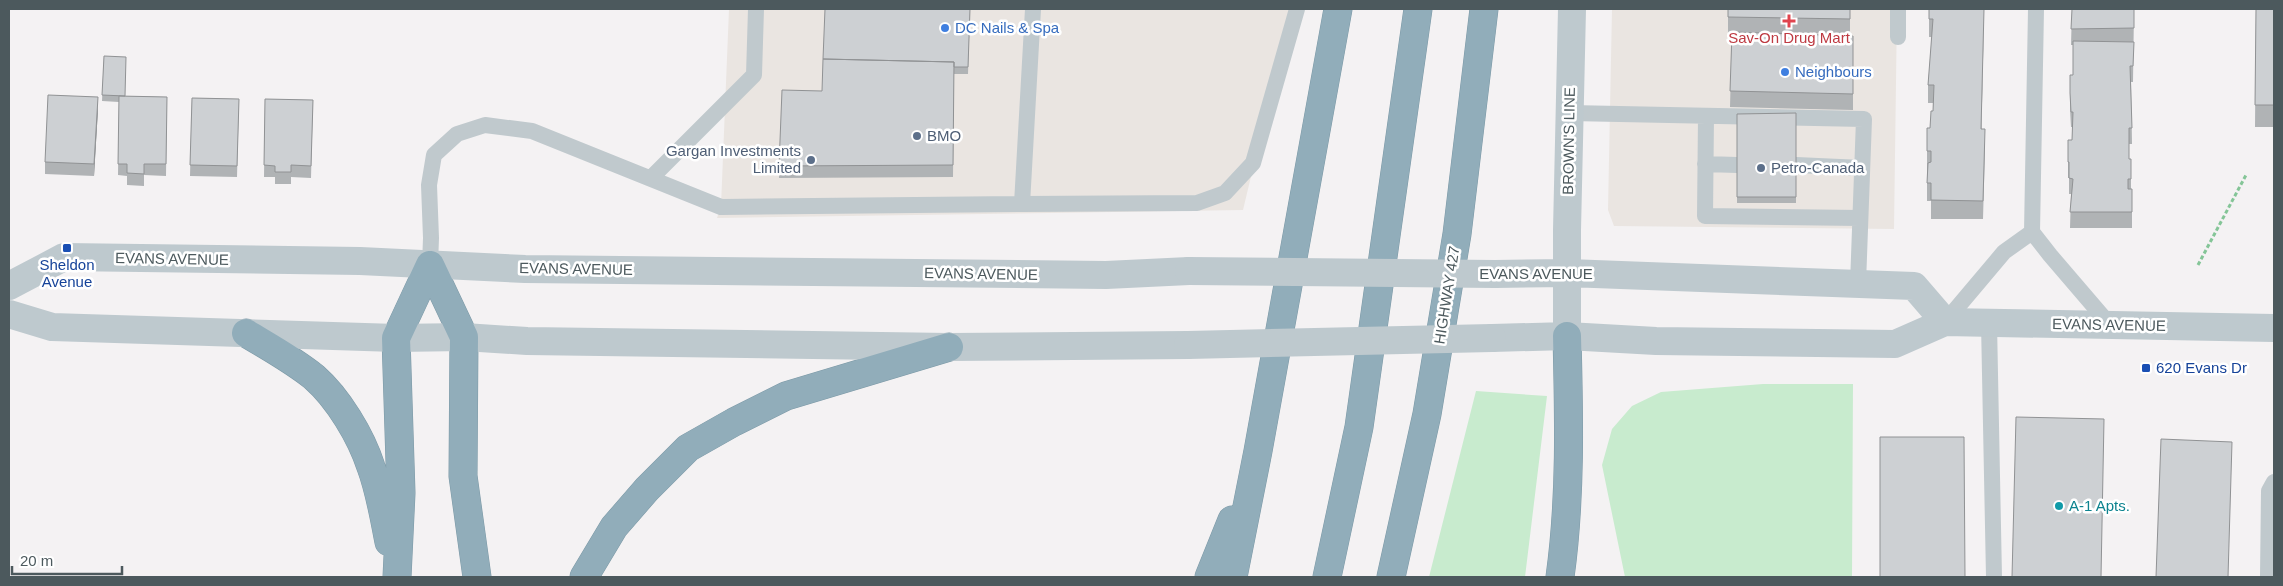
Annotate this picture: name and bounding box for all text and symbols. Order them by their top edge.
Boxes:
marker: Sav-On Drug Mart [1783,15,1795,27]
place label: DC Nails & Spa [955,19,1060,36]
marker: DC Nails & Spa [939,22,951,34]
place label: Sav-On Drug Mart [1728,29,1851,46]
place label: Neighbours [1795,63,1872,80]
marker: Neighbours [1779,66,1791,78]
street label: BROWN'S LINE [1559,87,1578,195]
place label: BMO [927,127,961,144]
marker: BMO [911,130,923,142]
place label: Gargan Investments Limited [666,142,801,176]
marker: Gargan Investments Limited [805,154,817,166]
place label: Petro-Canada [1771,159,1865,176]
marker: Petro-Canada [1755,162,1767,174]
marker: Sheldon Avenue [61,242,73,254]
street label: HIGHWAY 427 [1430,245,1463,345]
street label: EVANS AVENUE [115,249,229,268]
place label: Sheldon Avenue [39,256,95,290]
street label: EVANS AVENUE [519,259,633,278]
street label: EVANS AVENUE [924,264,1038,283]
street label: EVANS AVENUE [1479,265,1593,282]
street label: EVANS AVENUE [2052,315,2166,334]
place label: 620 Evans Dr [2156,359,2247,376]
marker: 620 Evans Dr [2140,362,2152,374]
place label: A-1 Apts. [2069,497,2130,514]
marker: A-1 Apts. [2053,500,2065,512]
scale bar [12,544,122,576]
text: 20 m [20,552,53,569]

